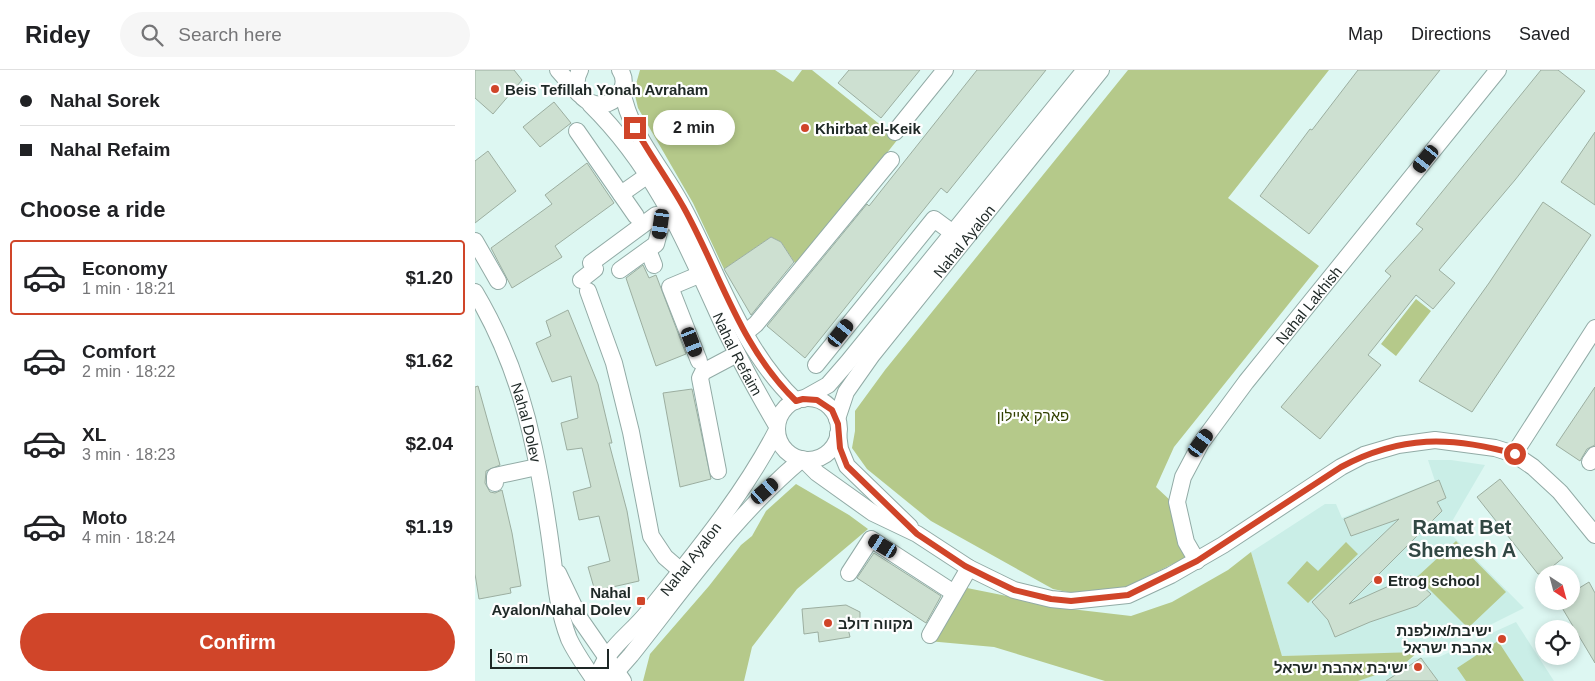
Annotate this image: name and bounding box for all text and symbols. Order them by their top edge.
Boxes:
search box [120,12,470,57]
text: Ridey [25,21,90,48]
icon: search [138,21,166,49]
text: Search here [178,24,282,45]
text: Map [1348,24,1383,44]
text: Directions [1411,24,1491,44]
text: Saved [1519,24,1570,44]
place label: Beis Tefillah Yonah Avraham [505,81,708,98]
marker: Beis Tefillah Yonah Avraham [489,83,501,95]
text: Nahal Sorek [50,90,160,111]
callout: 2 min [653,110,735,146]
route end [624,117,646,139]
text: 2 min [673,119,715,136]
place label: Khirbat el-Keik [815,120,922,137]
marker: Khirbat el-Keik [799,122,811,134]
text: Nahal Refaim [50,139,170,160]
car [1410,143,1441,175]
text: Choose a ride [20,197,165,222]
street label: Nahal Ayalon [929,201,998,281]
car [651,208,670,240]
icon: car [22,255,67,300]
text: Economy [82,258,168,279]
street label: Nahal Lakhish [1272,263,1345,347]
text: $1.20 [405,267,453,288]
text: 1 min · 18:21 [82,280,175,297]
street label: Nahal Refaim [710,310,766,398]
car [825,317,856,349]
car [679,325,704,359]
icon: car [22,338,67,383]
text: Comfort [82,341,156,362]
text: $1.62 [405,350,453,371]
text: 2 min · 18:22 [82,363,175,380]
street label: Nahal Dolev [508,380,545,464]
park label: פארק איילון [997,407,1069,424]
icon: car [22,421,67,466]
text: XL [82,424,106,445]
car [1186,426,1215,460]
text: $2.04 [405,433,453,454]
route start [1504,443,1526,465]
text: 3 min · 18:23 [82,446,175,463]
car [748,475,781,507]
icon: car [22,504,67,549]
text: Moto [82,507,127,528]
text: $1.19 [405,516,453,537]
district label: Ramat Bet Shemesh A [1408,516,1516,561]
street label: Nahal Ayalon [656,519,724,599]
text: 4 min · 18:24 [82,529,175,546]
car [866,532,899,560]
north arrow [1535,565,1580,610]
map controls [1535,565,1580,665]
place label: Etrog school [1388,572,1480,589]
marker: Etrog school [1372,574,1384,586]
place label: Nahal Ayalon/Nahal Dolev [492,584,632,618]
marker: Nahal Ayalon/Nahal Dolev [635,595,647,607]
button: Confirm [20,613,455,671]
place label: מקווה דולב [838,615,913,632]
marker: מקווה דולב [822,617,834,629]
button: locate [1535,620,1580,665]
place label: ישיבת/אולפנת אהבת ישראל [1397,622,1492,656]
marker: ישיבת/אולפנת אהבת ישראל [1496,633,1508,645]
scale bar [490,646,609,669]
text: 50 m [497,650,528,666]
place label: ישיבת אהבת ישראל [1274,659,1408,676]
marker: ישיבת אהבת ישראל [1412,661,1424,673]

